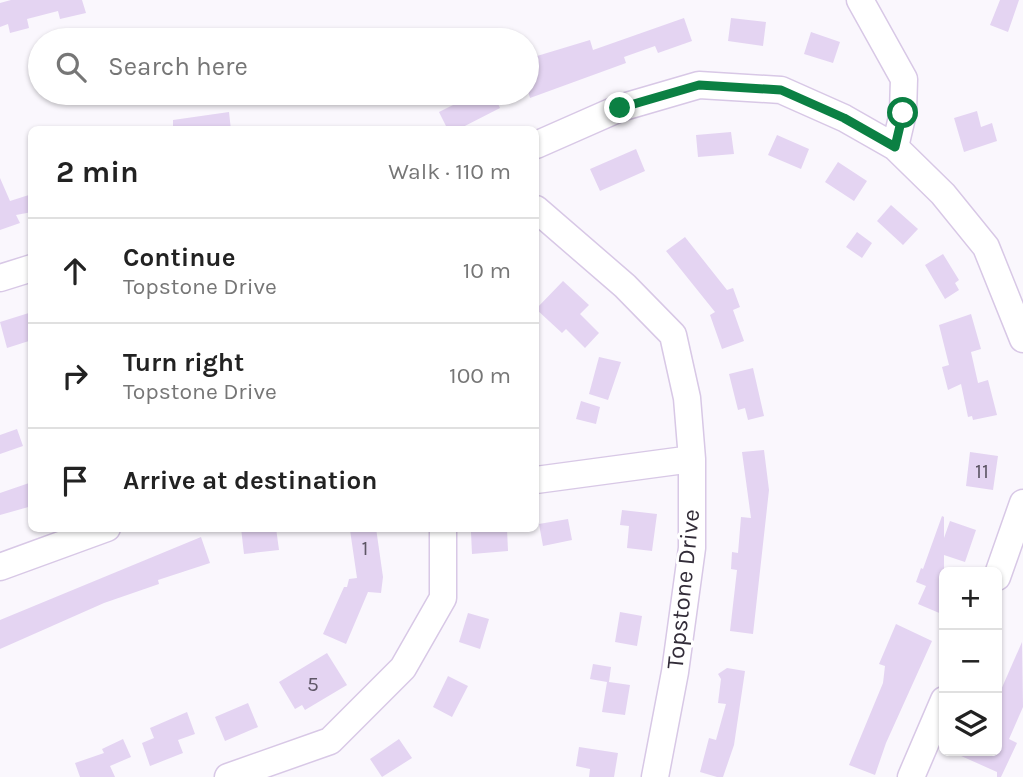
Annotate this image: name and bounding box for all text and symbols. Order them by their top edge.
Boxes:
search box [28,28,539,105]
icon: search [52,48,90,86]
text: Search here [108,51,248,82]
route end [604,92,635,123]
route start [887,97,918,128]
text: 2 min [56,154,139,190]
text: Walk · 110 m [388,158,511,185]
text: Continue [123,242,235,273]
icon: ahead [56,252,94,290]
text: 10 m [463,257,511,284]
text: Topstone Drive [123,273,277,300]
text: Turn right [123,347,244,378]
icon: right [56,357,94,395]
text: 100 m [449,362,511,389]
text: Topstone Drive [123,378,277,405]
house number: 11 [975,459,989,483]
icon: arrive [56,462,94,500]
text: Arrive at destination [123,465,377,496]
street label: Topstone Drive [661,508,705,670]
house number: 1 [362,536,368,560]
map controls [939,567,1002,756]
button: + [939,567,1002,630]
button: − [939,630,1002,693]
house number: 5 [307,672,319,696]
button: layers [939,693,1002,756]

